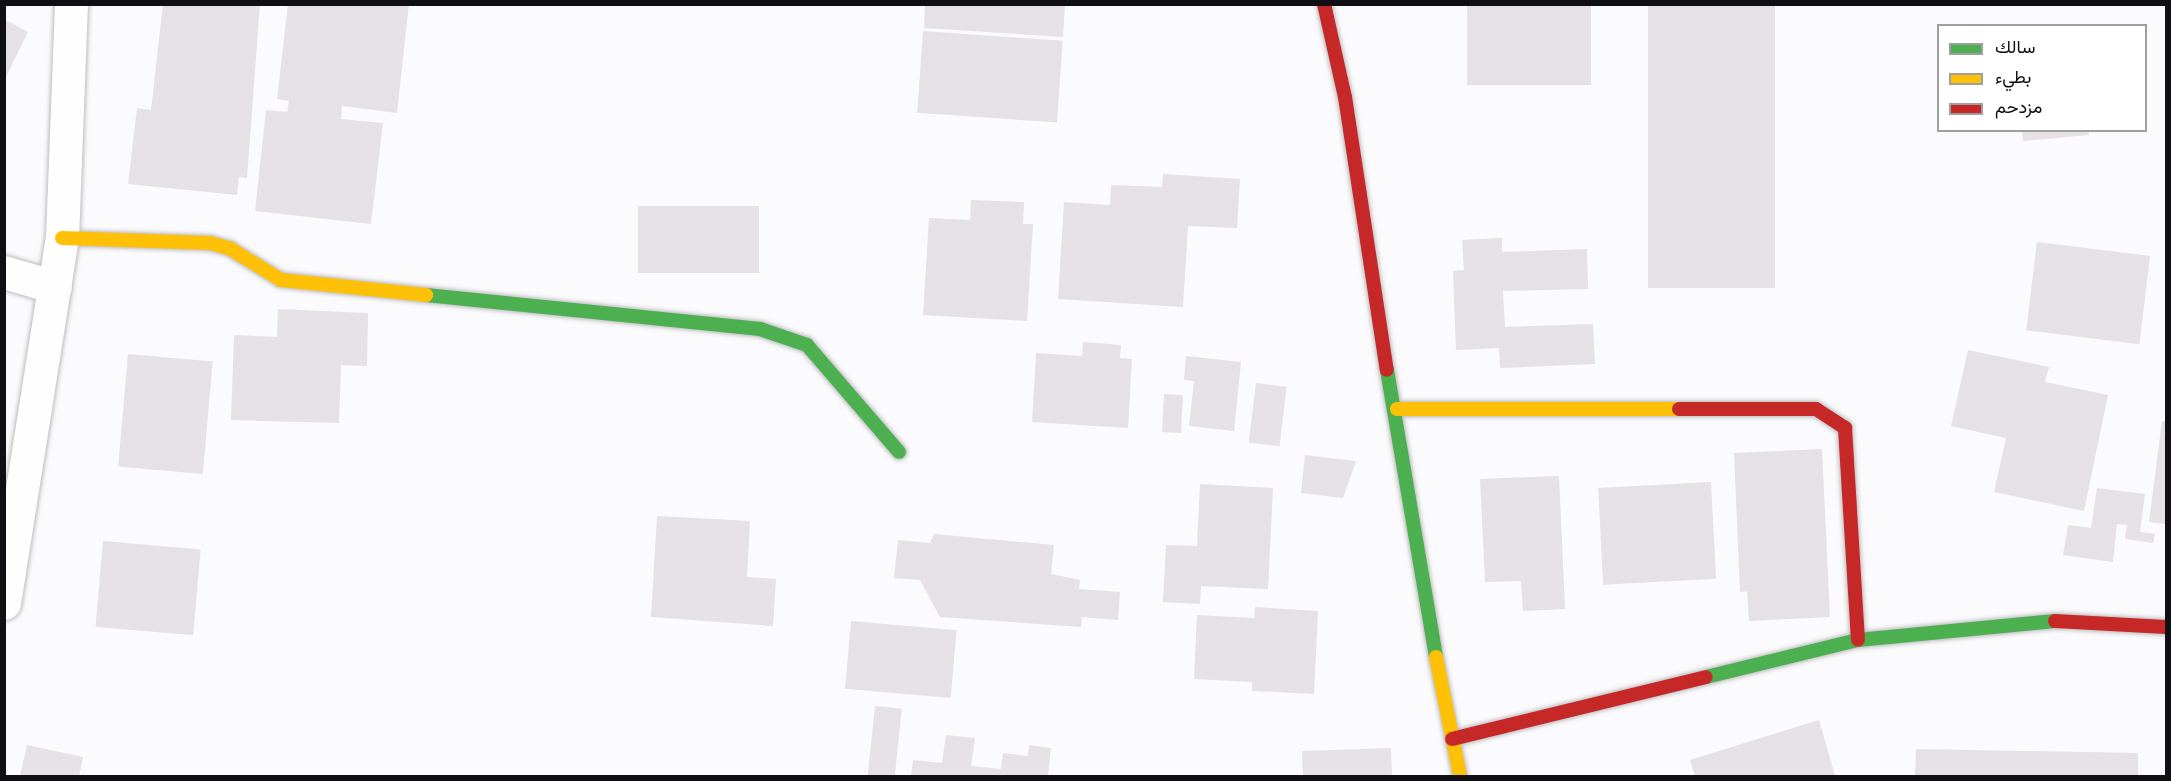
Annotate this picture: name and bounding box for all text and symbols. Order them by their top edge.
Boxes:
legend [1937,24,2147,132]
text: سالك [1995,36,2035,58]
text: بطيء [1995,66,2031,88]
text: مزدحم [1995,96,2042,118]

